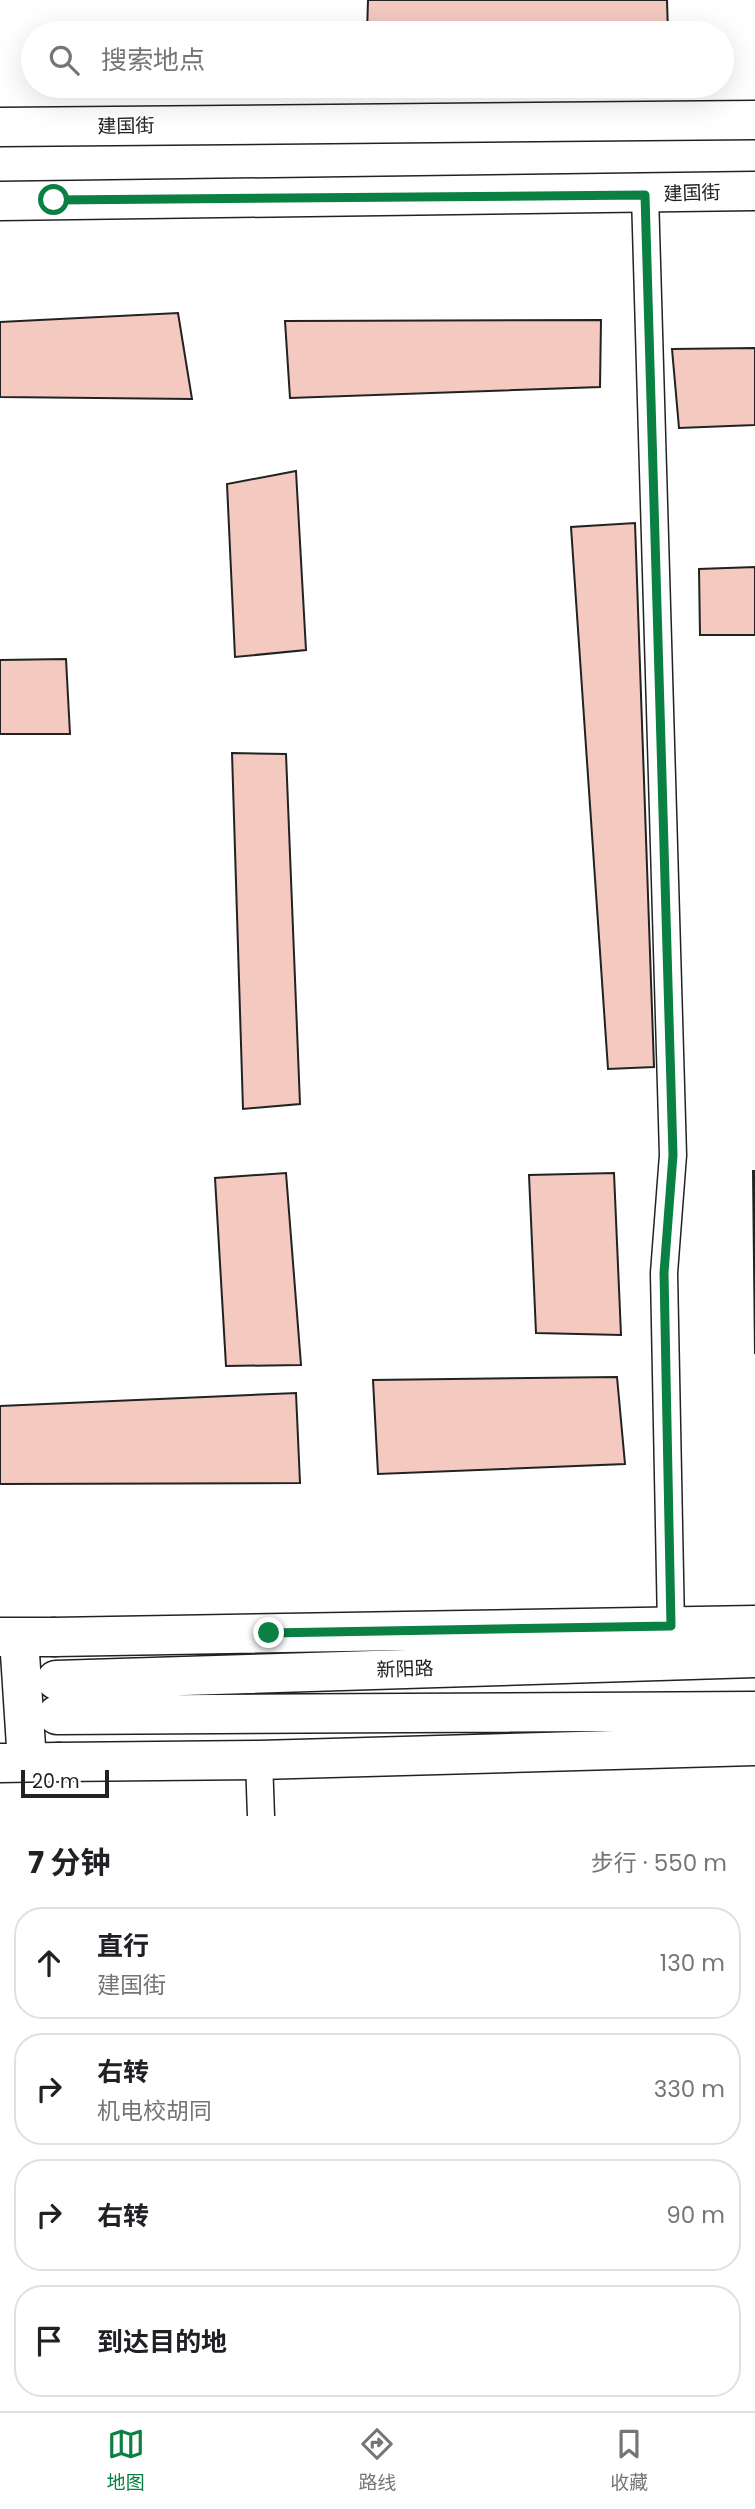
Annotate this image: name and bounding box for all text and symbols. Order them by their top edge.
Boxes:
search box [21,21,734,98]
icon: search [45,41,83,79]
text: 搜索地点 [101,42,205,78]
street label: 建国街 [97,112,155,140]
street label: 建国街 [663,179,721,207]
route start [38,184,69,215]
route end [253,1617,284,1648]
street label: 新阳路 [376,1655,434,1683]
scale bar [21,1767,108,1799]
text: 20 m [32,1768,80,1795]
text: 7 分钟 [28,1841,110,1884]
text: 步行 · 550 m [591,1847,727,1879]
text: 直行 [97,1928,149,1964]
icon: ahead [30,1944,68,1982]
text: 130 m [660,1947,725,1979]
text: 建国街 [97,1969,166,2001]
text: 右转 [97,2054,149,2090]
icon: right [30,2070,68,2108]
text: 330 m [654,2073,725,2105]
text: 机电校胡同 [97,2095,212,2127]
icon: right [30,2196,68,2234]
text: 右转 [97,2198,149,2234]
text: 90 m [666,2199,725,2231]
icon: arrive [30,2322,68,2360]
text: 到达目的地 [97,2324,227,2360]
tab: 地图 [107,2425,145,2497]
tab: 路线 [358,2425,396,2497]
tab: 收藏 [610,2425,648,2497]

